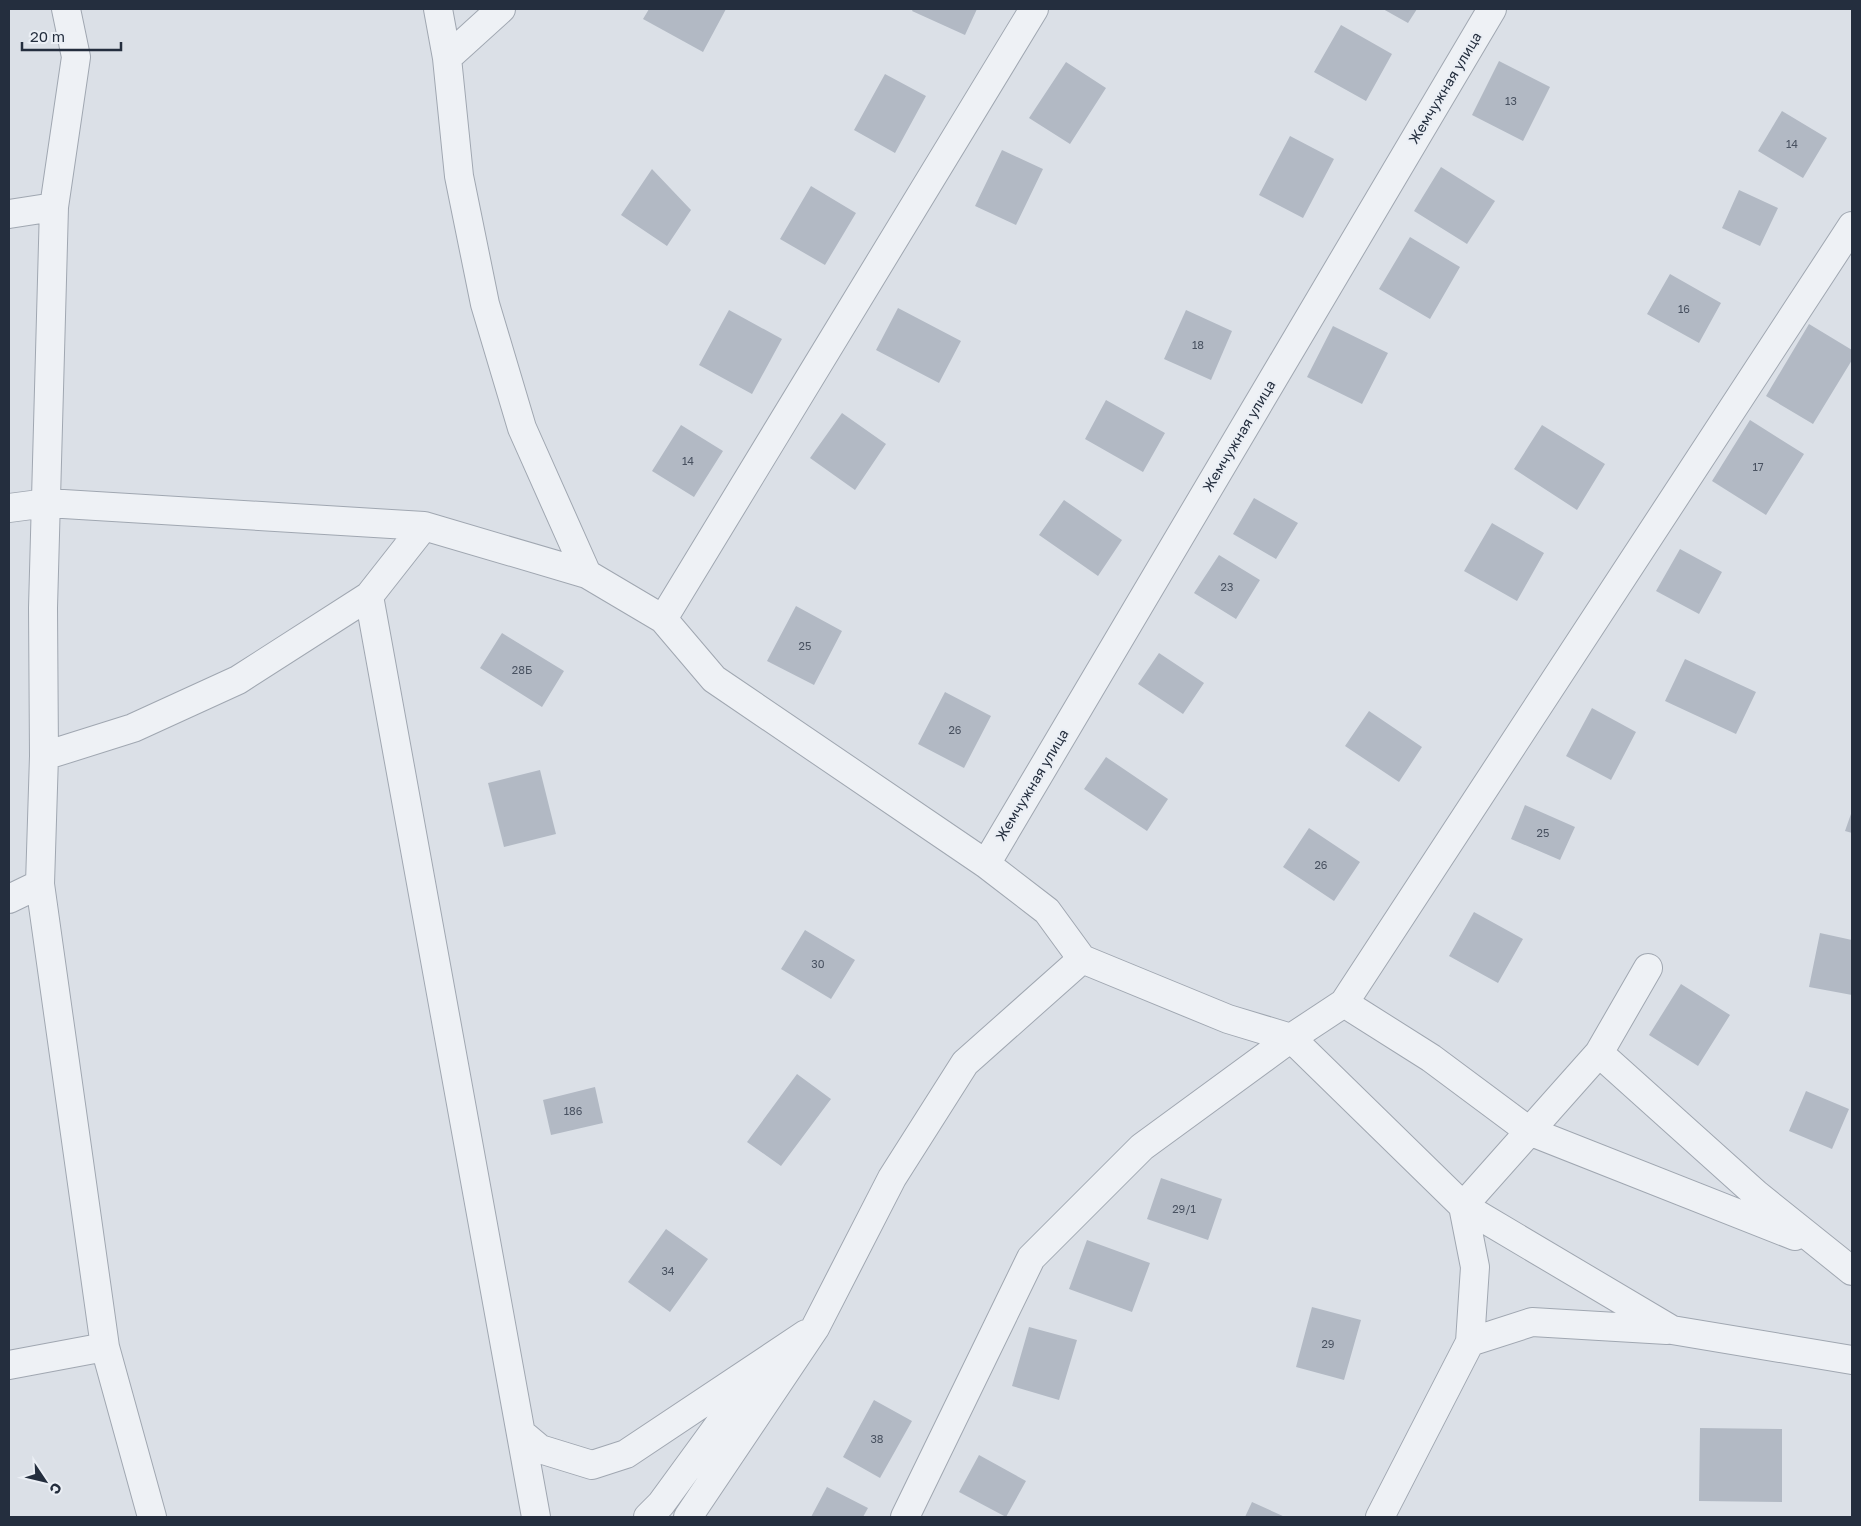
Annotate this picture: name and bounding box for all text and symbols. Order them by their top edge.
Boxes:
scale bar [22,20,121,52]
text: 20 m [30,27,65,45]
street label: Жемчужная улица [1405,29,1485,147]
house number: 13 [1505,94,1517,107]
house number: 14 [1786,137,1798,150]
house number: 16 [1678,302,1690,315]
house number: 18 [1192,338,1204,351]
street label: Жемчужная улица [1199,377,1279,495]
house number: 14 [682,454,694,467]
house number: 17 [1752,460,1764,473]
house number: 23 [1221,580,1233,593]
house number: 25 [799,639,811,652]
house number: 28Б [512,663,532,676]
house number: 26 [948,723,962,736]
street label: Жемчужная улица [992,726,1072,844]
house number: 25 [1537,826,1549,839]
house number: 26 [1314,858,1328,871]
house number: 30 [811,957,825,970]
house number: 186 [564,1104,583,1117]
house number: 29/1 [1172,1202,1196,1215]
house number: 34 [661,1264,675,1277]
house number: 29 [1321,1337,1335,1350]
house number: 38 [870,1432,884,1445]
north arrow [20,1456,70,1506]
text: С [46,1480,66,1498]

